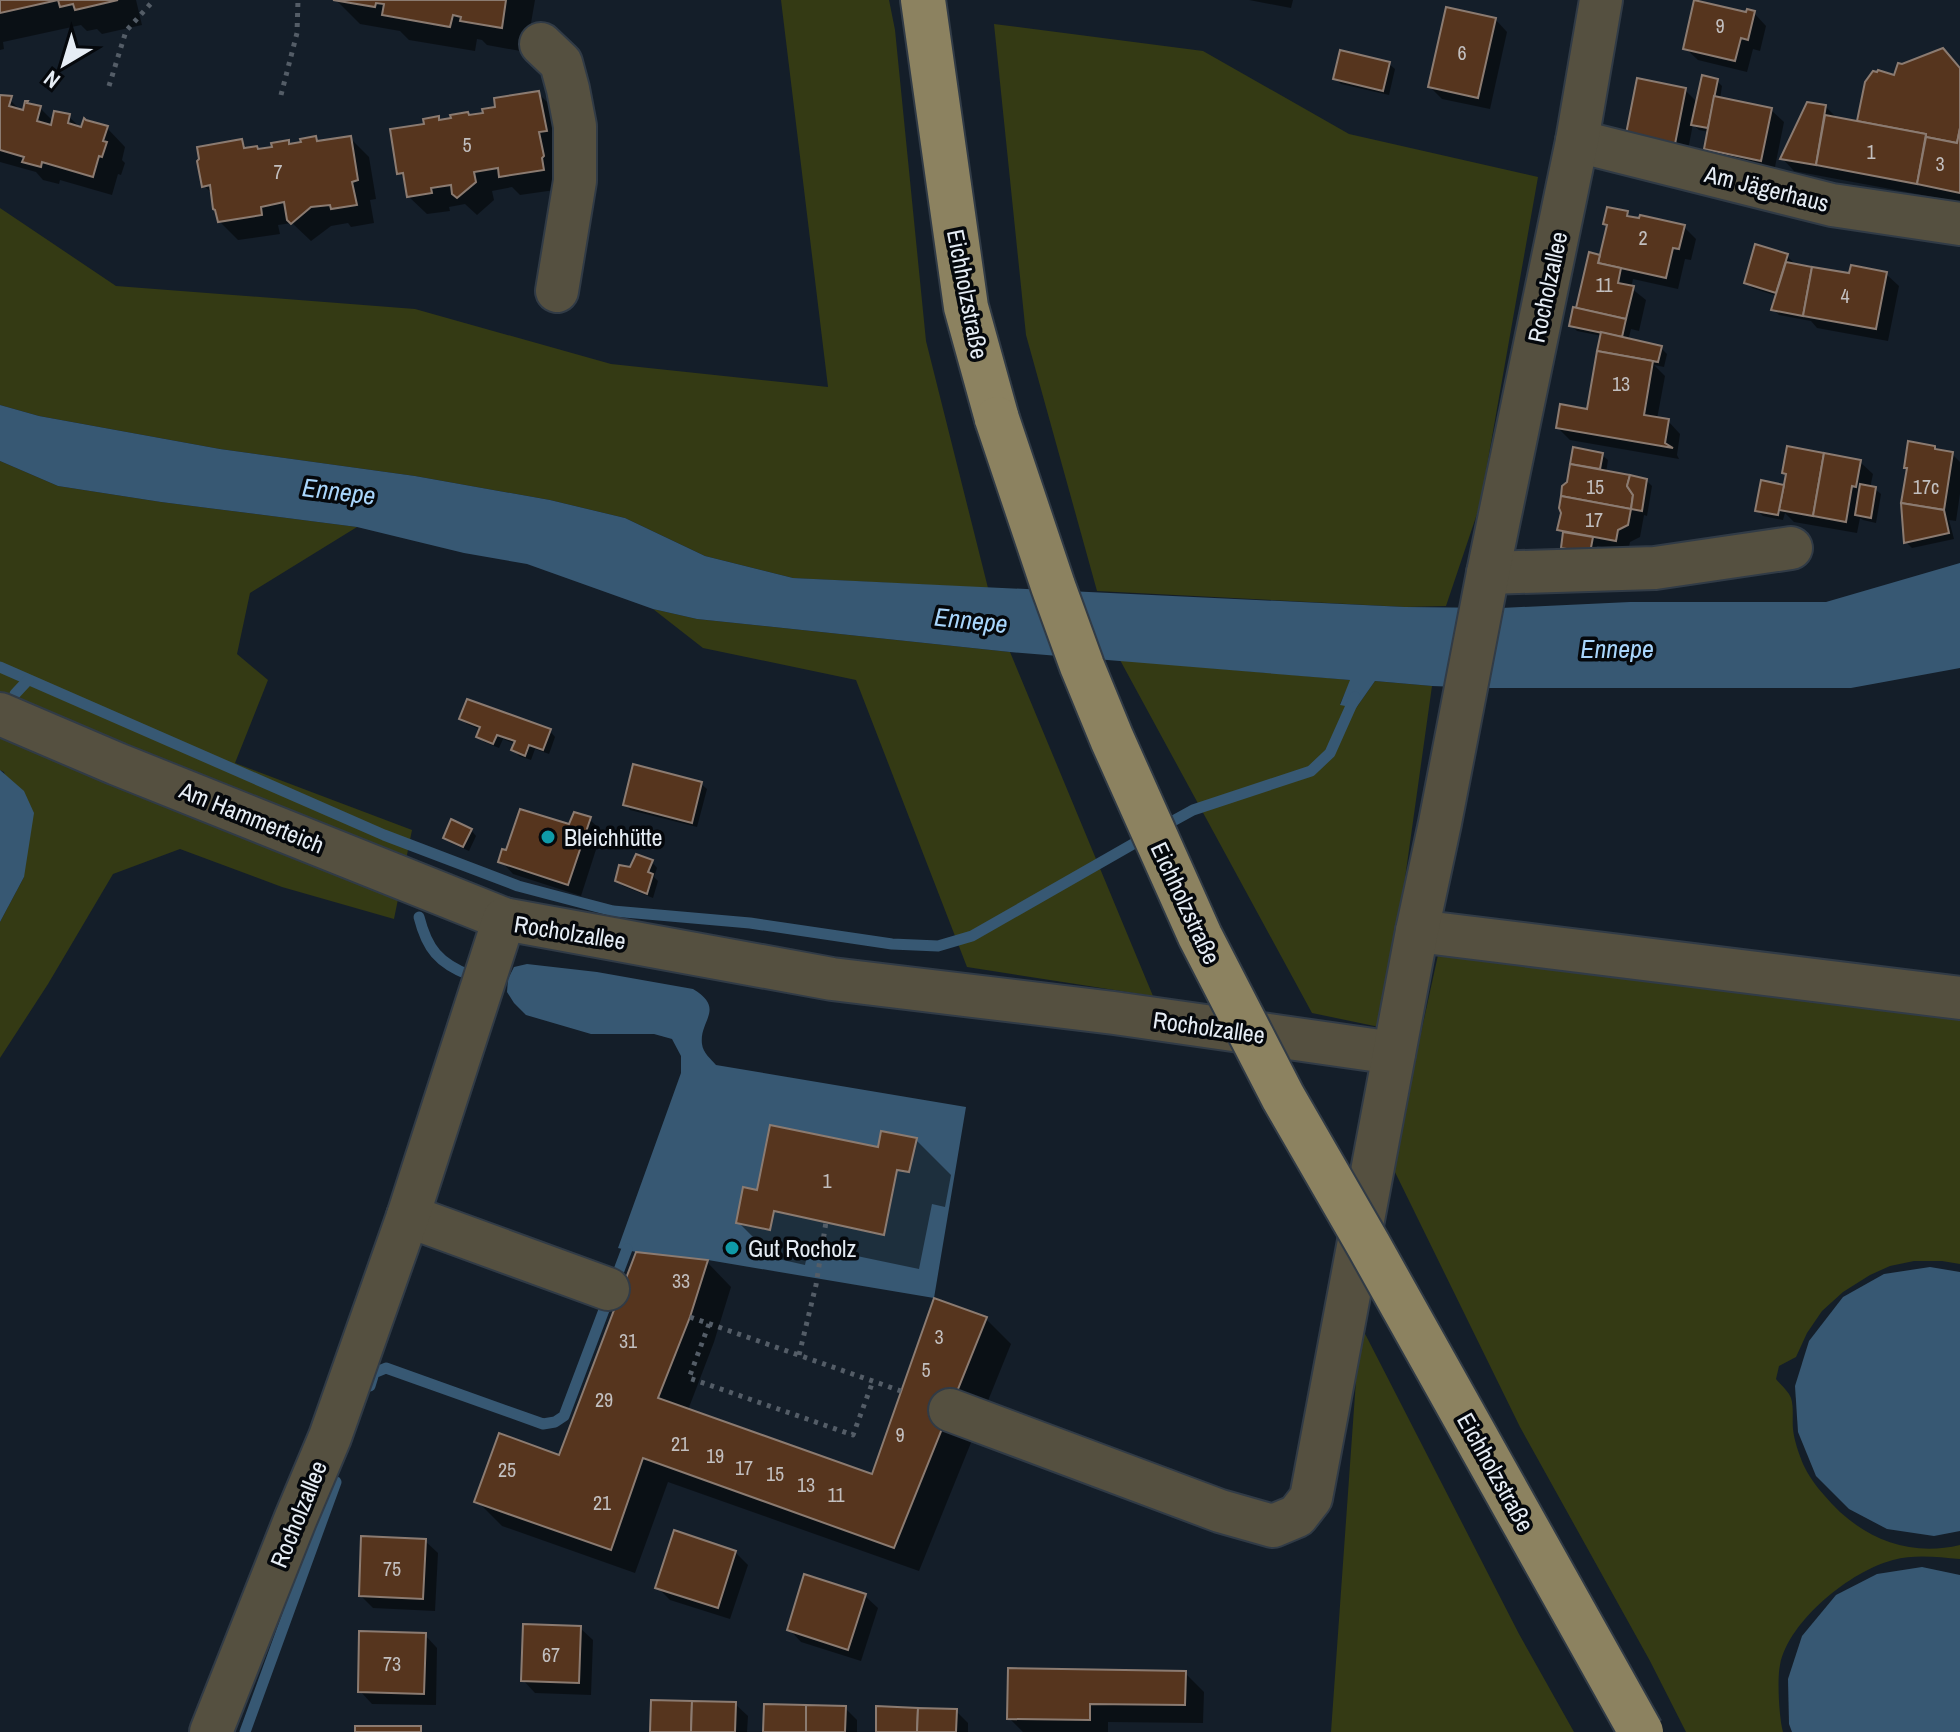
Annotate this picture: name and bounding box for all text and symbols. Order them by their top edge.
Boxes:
house number: 9 [1715,12,1725,39]
north arrow [24,24,104,104]
house number: 6 [1457,39,1467,66]
text: N [37,64,66,96]
house number: 5 [462,131,472,158]
house number: 1 [1866,138,1876,165]
house number: 3 [1935,150,1945,177]
street label: Am Jägerhaus [1701,157,1832,219]
house number: 7 [273,158,283,185]
house number: 2 [1638,224,1648,251]
street label: Eichholzstraße [940,227,996,361]
street label: Rocholzallee [1520,229,1574,345]
house number: 11 [1595,271,1613,298]
house number: 4 [1840,282,1850,309]
house number: 13 [1612,370,1630,397]
water label: Ennepe [300,469,378,513]
house number: 15 [1586,473,1604,500]
house number: 17c [1913,473,1939,500]
house number: 17 [1585,506,1603,533]
water label: Ennepe [933,599,1009,641]
water label: Ennepe [1580,631,1654,666]
street label: Am Hammerteich [174,773,329,861]
place label: Bleichhütte [564,821,662,853]
marker: Bleichhütte [539,828,557,846]
street label: Eichholzstraße [1144,837,1228,969]
street label: Rocholzallee [512,907,628,957]
street label: Rocholzallee [1151,1003,1267,1051]
house number: 1 [822,1167,832,1194]
place label: Gut Rocholz [748,1232,856,1264]
marker: Gut Rocholz [723,1239,741,1257]
house number: 33 [672,1267,690,1294]
house number: 3 [934,1323,944,1350]
house number: 31 [619,1327,637,1354]
house number: 5 [921,1356,931,1383]
house number: 29 [595,1386,613,1413]
street label: Eichholzstraße [1450,1407,1542,1537]
house number: 9 [895,1421,905,1448]
house number: 21 [671,1430,689,1457]
house number: 19 [706,1442,724,1469]
house number: 17 [735,1454,753,1481]
street label: Rocholzallee [262,1456,334,1572]
house number: 25 [498,1456,516,1483]
house number: 15 [766,1460,784,1487]
house number: 13 [797,1471,815,1498]
house number: 11 [827,1481,845,1508]
house number: 21 [593,1489,611,1516]
house number: 75 [383,1555,401,1582]
house number: 67 [542,1641,560,1668]
house number: 73 [383,1650,401,1677]

